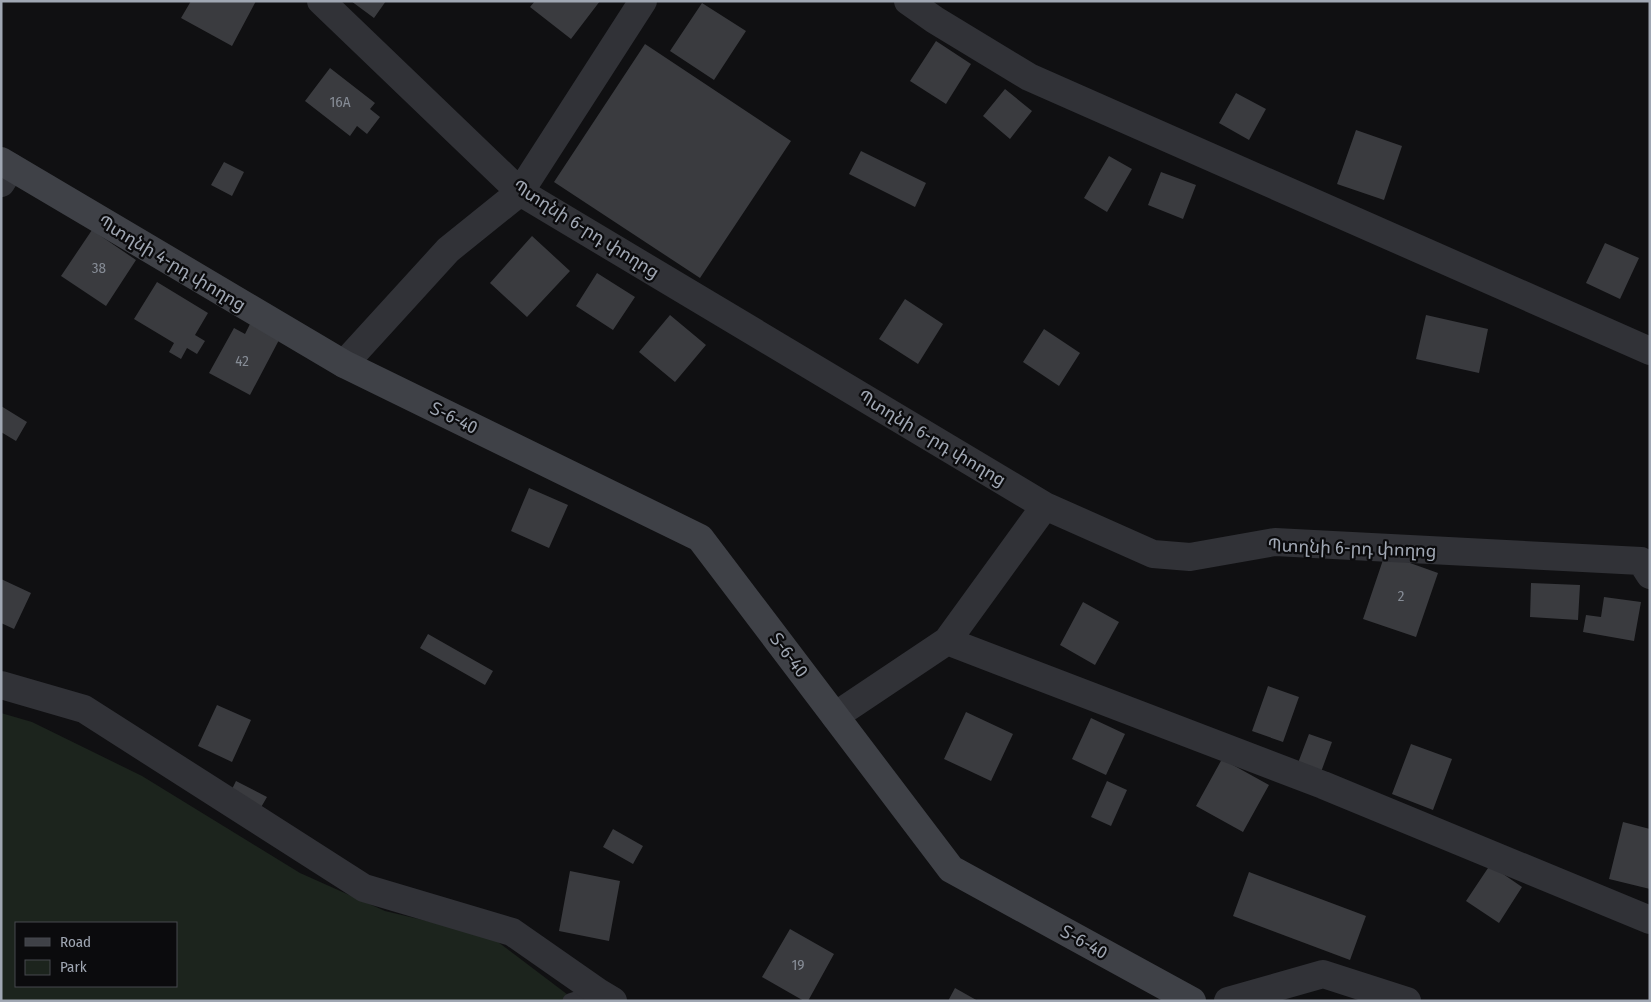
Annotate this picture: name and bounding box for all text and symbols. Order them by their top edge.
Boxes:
house number: 16A [329,93,351,111]
street label: Պտղնի 6-րդ փողոց [508,175,664,283]
street label: Պտղնի 4-րդ փողոց [94,210,250,316]
house number: 38 [92,259,106,277]
house number: 42 [235,352,249,370]
street label: Պտղնի 6-րդ փողոց [854,385,1010,491]
street label: Տ-6-40 [427,397,481,439]
street label: Պտղնի 6-րդ փողոց [1267,534,1437,562]
house number: 2 [1398,587,1405,605]
street label: Տ-6-40 [765,628,813,682]
street label: Տ-6-40 [1057,920,1111,964]
legend [15,922,178,987]
text: Road [60,933,91,951]
house number: 19 [791,956,805,974]
text: Park [60,958,87,976]

